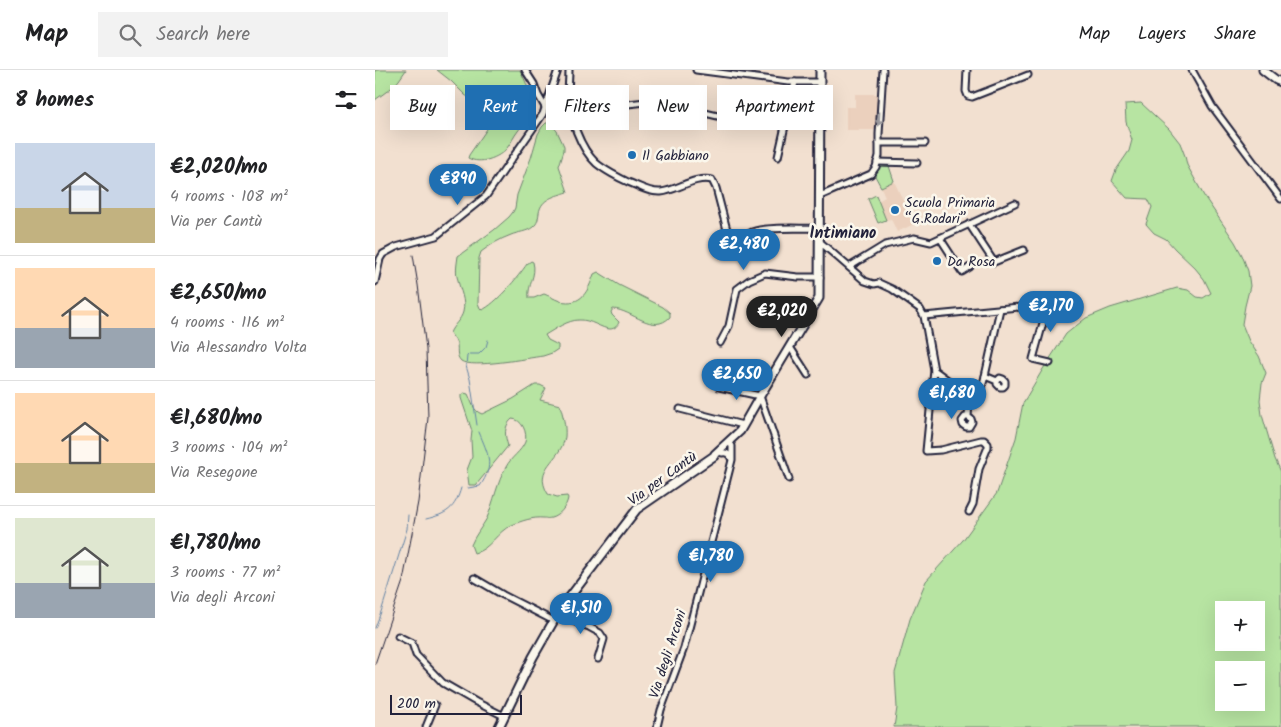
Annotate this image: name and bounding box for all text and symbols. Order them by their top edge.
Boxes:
search box [98,12,448,57]
text: Map [25,15,68,54]
text: Search here [156,20,250,50]
text: Map [1079,20,1110,49]
text: Layers [1138,20,1186,49]
text: Share [1214,20,1256,49]
icon: search [116,21,144,49]
text: 8 homes [15,84,94,117]
chip: Buy [390,85,455,130]
chip: Rent [465,85,536,130]
chip: Filters [546,85,629,130]
chip: New [639,85,707,130]
chip: Apartment [717,85,833,130]
icon: filters [332,86,360,114]
one-way arrow [875,111,883,127]
place label: Il Gabbiano [642,145,709,167]
marker: Il Gabbiano [626,149,638,161]
text: €2,020/mo [170,151,268,184]
icon: home [55,163,115,223]
pin: €890 [428,164,488,206]
text: €890 [440,167,476,192]
text: 4 rooms · 108 m² [170,184,288,209]
place label: Scuola Primaria “G.Rodari” [905,192,995,230]
marker: Scuola Primaria “G.Rodari” [889,204,901,216]
text: Via per Cantù [170,209,262,234]
district label: Intimiano [810,221,876,246]
pin: €2,480 [703,228,785,271]
text: €2,480 [719,232,769,257]
place label: Da Rosa [947,251,995,273]
marker: Da Rosa [931,255,943,267]
text: €2,650/mo [170,277,267,310]
icon: home [55,288,115,348]
pin: €2,170 [1010,290,1092,333]
text: €2,170 [1029,294,1073,319]
pin: €2,020 [741,296,823,338]
text: €2,020 [757,299,807,324]
text: 4 rooms · 116 m² [170,310,284,335]
text: Via Alessandro Volta [170,335,307,360]
pin: €2,650 [696,358,778,401]
text: €2,650 [713,362,761,387]
pin: €1,680 [911,378,993,420]
text: €1,680 [929,381,975,406]
text: €1,680/mo [170,402,262,435]
icon: home [55,413,115,473]
text: 3 rooms · 104 m² [170,435,287,460]
street label: Via per Cantù [623,446,702,511]
text: Via Resegone [170,460,257,485]
text: €1,780/mo [170,527,261,560]
icon: home [55,538,115,598]
pin: €1,780 [670,540,752,583]
text: €1,780 [689,544,733,569]
text: 3 rooms · 77 m² [170,560,280,585]
text: Via degli Arconi [170,585,275,610]
pin: €1,510 [540,592,622,635]
text: €1,510 [561,596,601,621]
map controls [1215,601,1265,711]
button: + [1215,601,1265,651]
street label: Via degli Arconi [643,607,693,701]
button: − [1215,661,1265,711]
scale bar [390,692,523,715]
text: 200 m [397,693,436,715]

